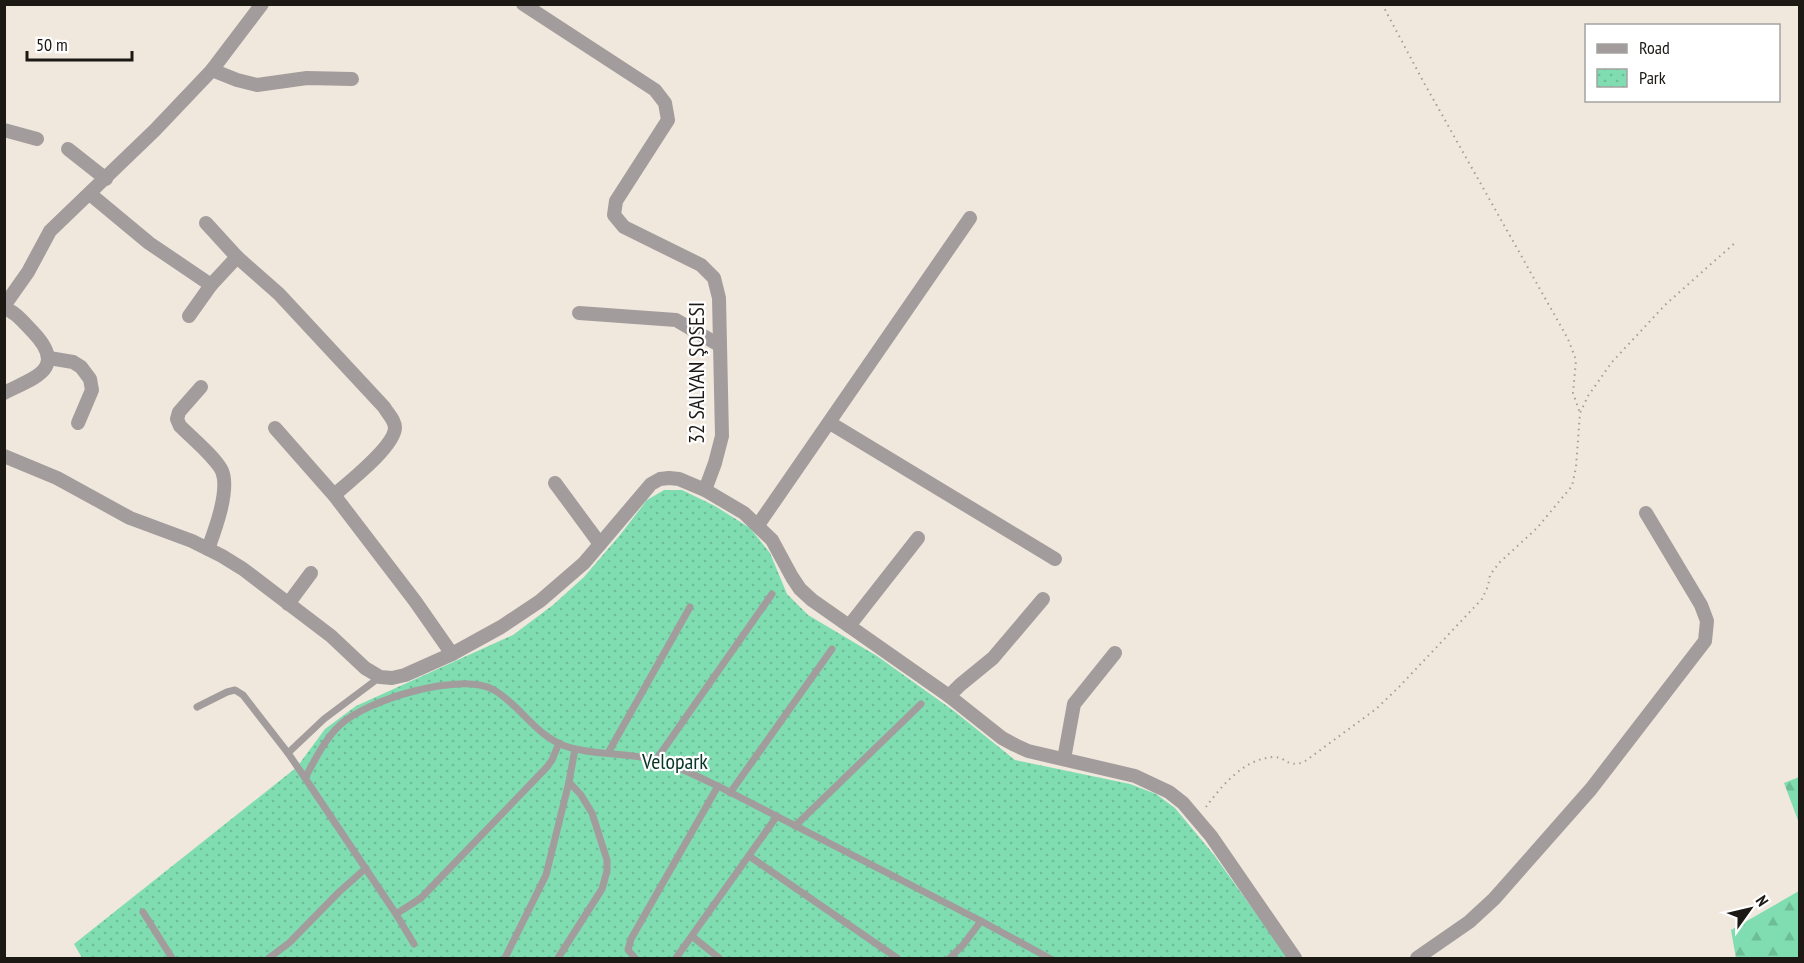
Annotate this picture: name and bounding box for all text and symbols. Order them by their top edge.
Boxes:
scale bar [27,24,132,62]
legend [1585,24,1780,102]
text: 50 m [36,33,68,56]
text: Road [1639,36,1670,59]
text: Park [1639,66,1666,89]
street label: 32 SALYAN ŞOSESI [682,302,710,444]
park label: Velopark [641,747,708,775]
north arrow [1720,879,1780,939]
text: N [1752,891,1773,910]

